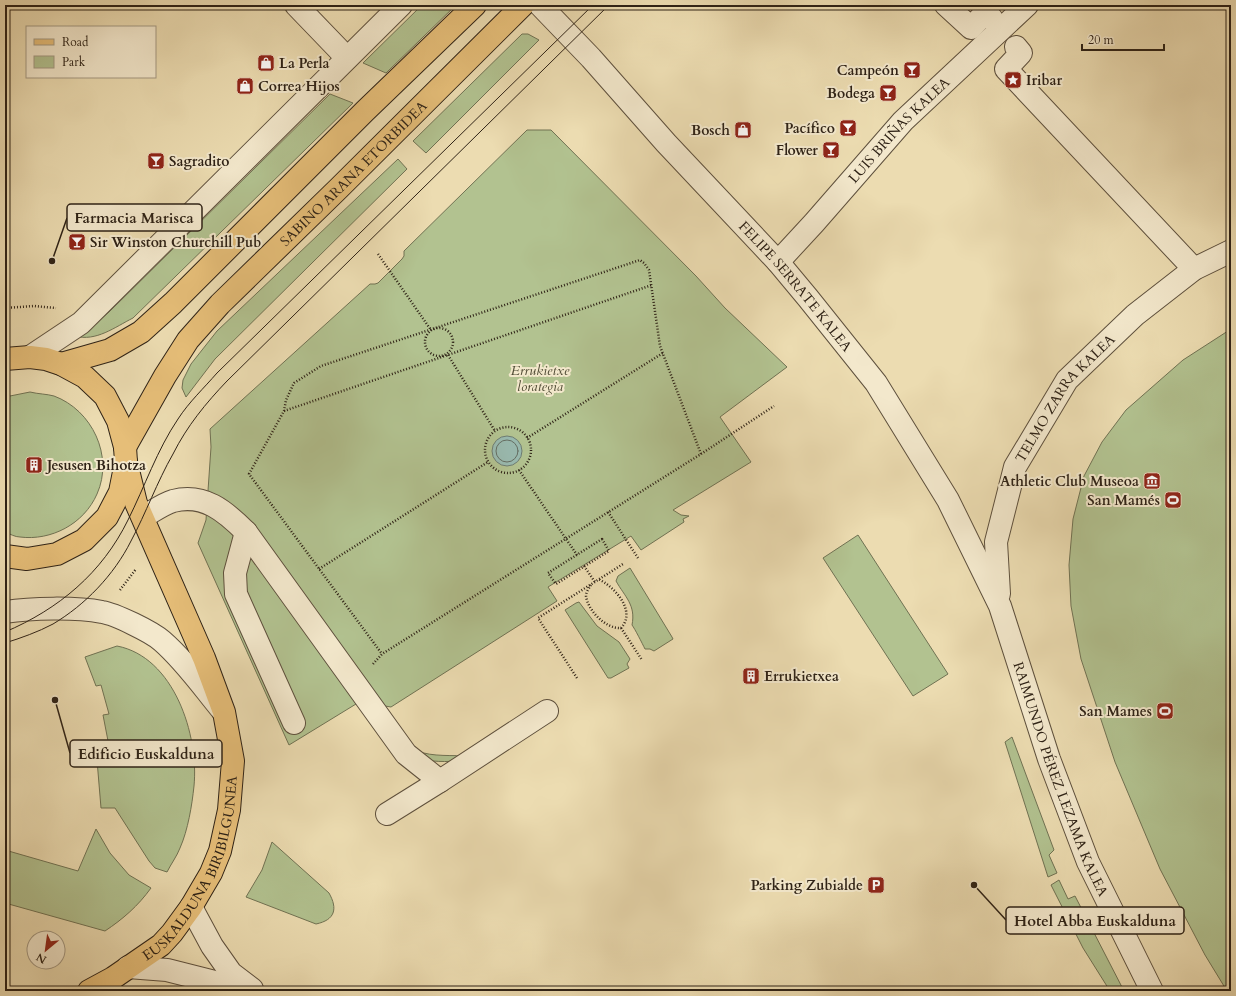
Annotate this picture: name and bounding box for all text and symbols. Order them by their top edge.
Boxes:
legend [26,26,156,78]
scale bar [1082,26,1164,52]
text: 20 m [1088,32,1115,48]
text: Road [62,34,89,50]
shop icon: La Perla [256,53,276,73]
text: Park [62,54,86,70]
place label: La Perla [279,54,330,73]
bar icon: Campeón [902,60,922,80]
place label: Campeón [837,61,899,80]
place icon: Iribar [1003,70,1023,90]
place label: Iribar [1026,71,1062,90]
street label: LUIS BRIÑAS KALEA [844,73,954,187]
shop icon: Correa Hijos [235,76,255,96]
place label: Correa Hijos [258,77,340,96]
bar icon: Bodega [878,83,898,103]
place label: Bodega [827,84,875,103]
street label: SABINO ARANA ETORBIDEA [276,97,431,251]
bar icon: Pacífico [838,118,858,138]
place label: Pacífico [784,119,835,138]
shop icon: Bosch [733,120,753,140]
place label: Bosch [691,121,730,140]
bar icon: Flower [821,140,841,160]
place label: Flower [776,141,818,160]
bar icon: Sagradito [146,151,166,171]
place label: Sagradito [169,152,229,171]
callout: Farmacia Marisca [67,204,202,231]
text: Farmacia Marisca [74,208,194,228]
street label: FELIPE SERRATE KALEA [734,217,856,356]
bar icon: Sir Winston Churchill Pub [67,232,87,252]
place label: Sir Winston Churchill Pub [90,233,261,252]
street label: TELMO ZARRA KALEA [1011,330,1119,466]
park label: Errukietxe lorategia [511,361,570,396]
building icon: Jesusen Bihotza [24,455,44,475]
place label: Jesusen Bihotza [45,456,146,475]
museum icon: Athletic Club Museoa [1142,471,1162,491]
place label: Athletic Club Museoa [1000,472,1139,491]
sports icon: San Mamés [1163,490,1183,510]
place label: San Mamés [1087,491,1160,510]
street label: RAIMUNDO PÉREZ LEZAMA KALEA [1009,660,1113,900]
building icon: Errukietxea [741,666,761,686]
place label: Errukietxea [764,667,839,686]
sports icon: San Mames [1155,701,1175,721]
place label: San Mames [1079,702,1152,721]
callout: Edificio Euskalduna [70,740,222,767]
text: Edificio Euskalduna [78,744,215,764]
street label: EUSKALDUNA BIRIBILGUNEA [139,775,242,965]
parking icon: Parking Zubialde [866,875,886,895]
place label: Parking Zubialde [751,876,863,895]
callout: Hotel Abba Euskalduna [1006,907,1184,934]
text: Hotel Abba Euskalduna [1014,911,1177,931]
north arrow [26,930,66,970]
text: N [33,949,49,967]

